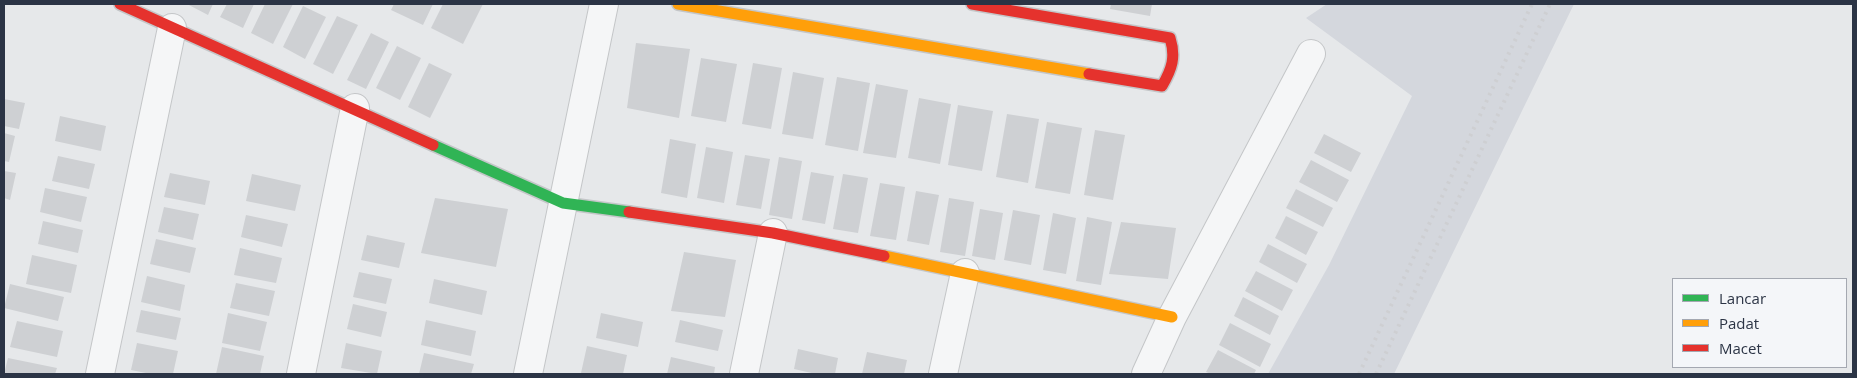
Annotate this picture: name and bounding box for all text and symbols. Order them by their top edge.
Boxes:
legend [1672,278,1847,368]
text: Lancar [1719,288,1766,308]
text: Padat [1719,313,1759,333]
text: Macet [1719,338,1762,358]

